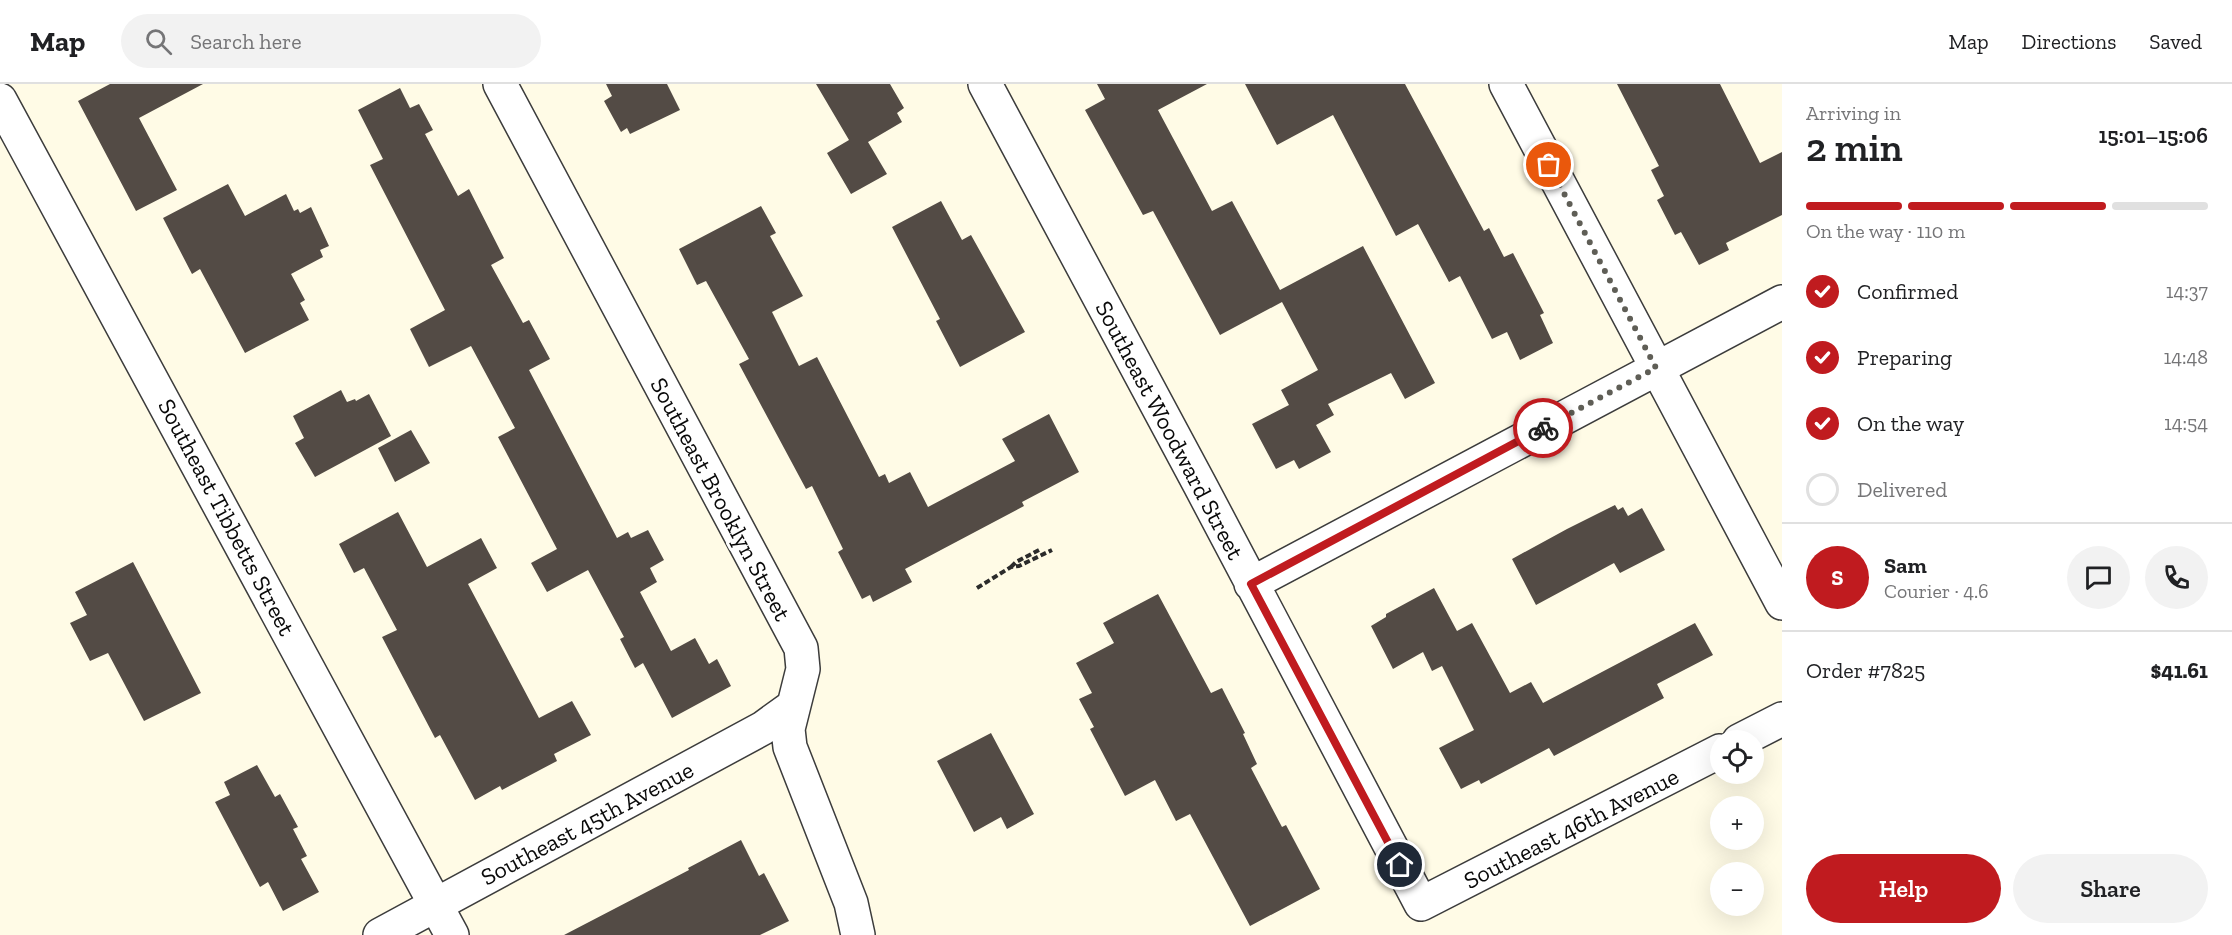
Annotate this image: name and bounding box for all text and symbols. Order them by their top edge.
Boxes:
search box [121,14,541,68]
text: Map [30,25,85,58]
icon: search [142,25,175,58]
text: Search here [190,28,302,55]
text: Map [1949,29,1989,54]
text: Directions [2022,29,2116,54]
text: Saved [2149,29,2202,54]
text: Arriving in [1806,101,1901,125]
text: 15:01–15:06 [2098,122,2208,149]
text: 2 min [1806,124,1903,171]
pin [1523,139,1574,190]
icon: bag [1532,148,1565,181]
text: On the way · 110 m [1806,219,1965,243]
icon: check [1806,275,1839,308]
text: Confirmed [1857,278,1958,305]
text: 14:37 [2166,279,2208,303]
street label: Southeast Woodward Street [1089,296,1251,564]
icon: check [1806,341,1839,374]
text: Preparing [1857,344,1952,371]
text: 14:48 [2164,345,2208,369]
street label: Southeast Brooklyn Street [645,373,797,626]
street label: Southeast Tibbetts Street [152,394,302,640]
courier [1513,398,1573,458]
icon: check [1806,407,1839,440]
text: On the way [1857,410,1964,437]
text: 14:54 [2164,411,2208,435]
icon: bike [1527,412,1560,445]
text: Delivered [1857,476,1947,503]
button: chat [2067,546,2130,609]
button: phone [2145,546,2208,609]
text: Sam [1884,552,1927,579]
text: S [1831,564,1844,591]
text: Courier · 4.6 [1884,579,1989,603]
text: Order #7825 [1806,657,1925,684]
text: $41.61 [2150,657,2208,684]
map controls [1710,730,1764,916]
button: locate [1710,730,1764,784]
street label: Southeast 45th Avenue [476,755,698,891]
street label: Southeast 46th Avenue [1459,761,1683,895]
button: + [1710,796,1764,850]
pin [1374,839,1425,890]
icon: home [1383,848,1416,881]
button: Help [1806,854,2001,923]
button: Share [2013,854,2208,923]
button: − [1710,862,1764,916]

